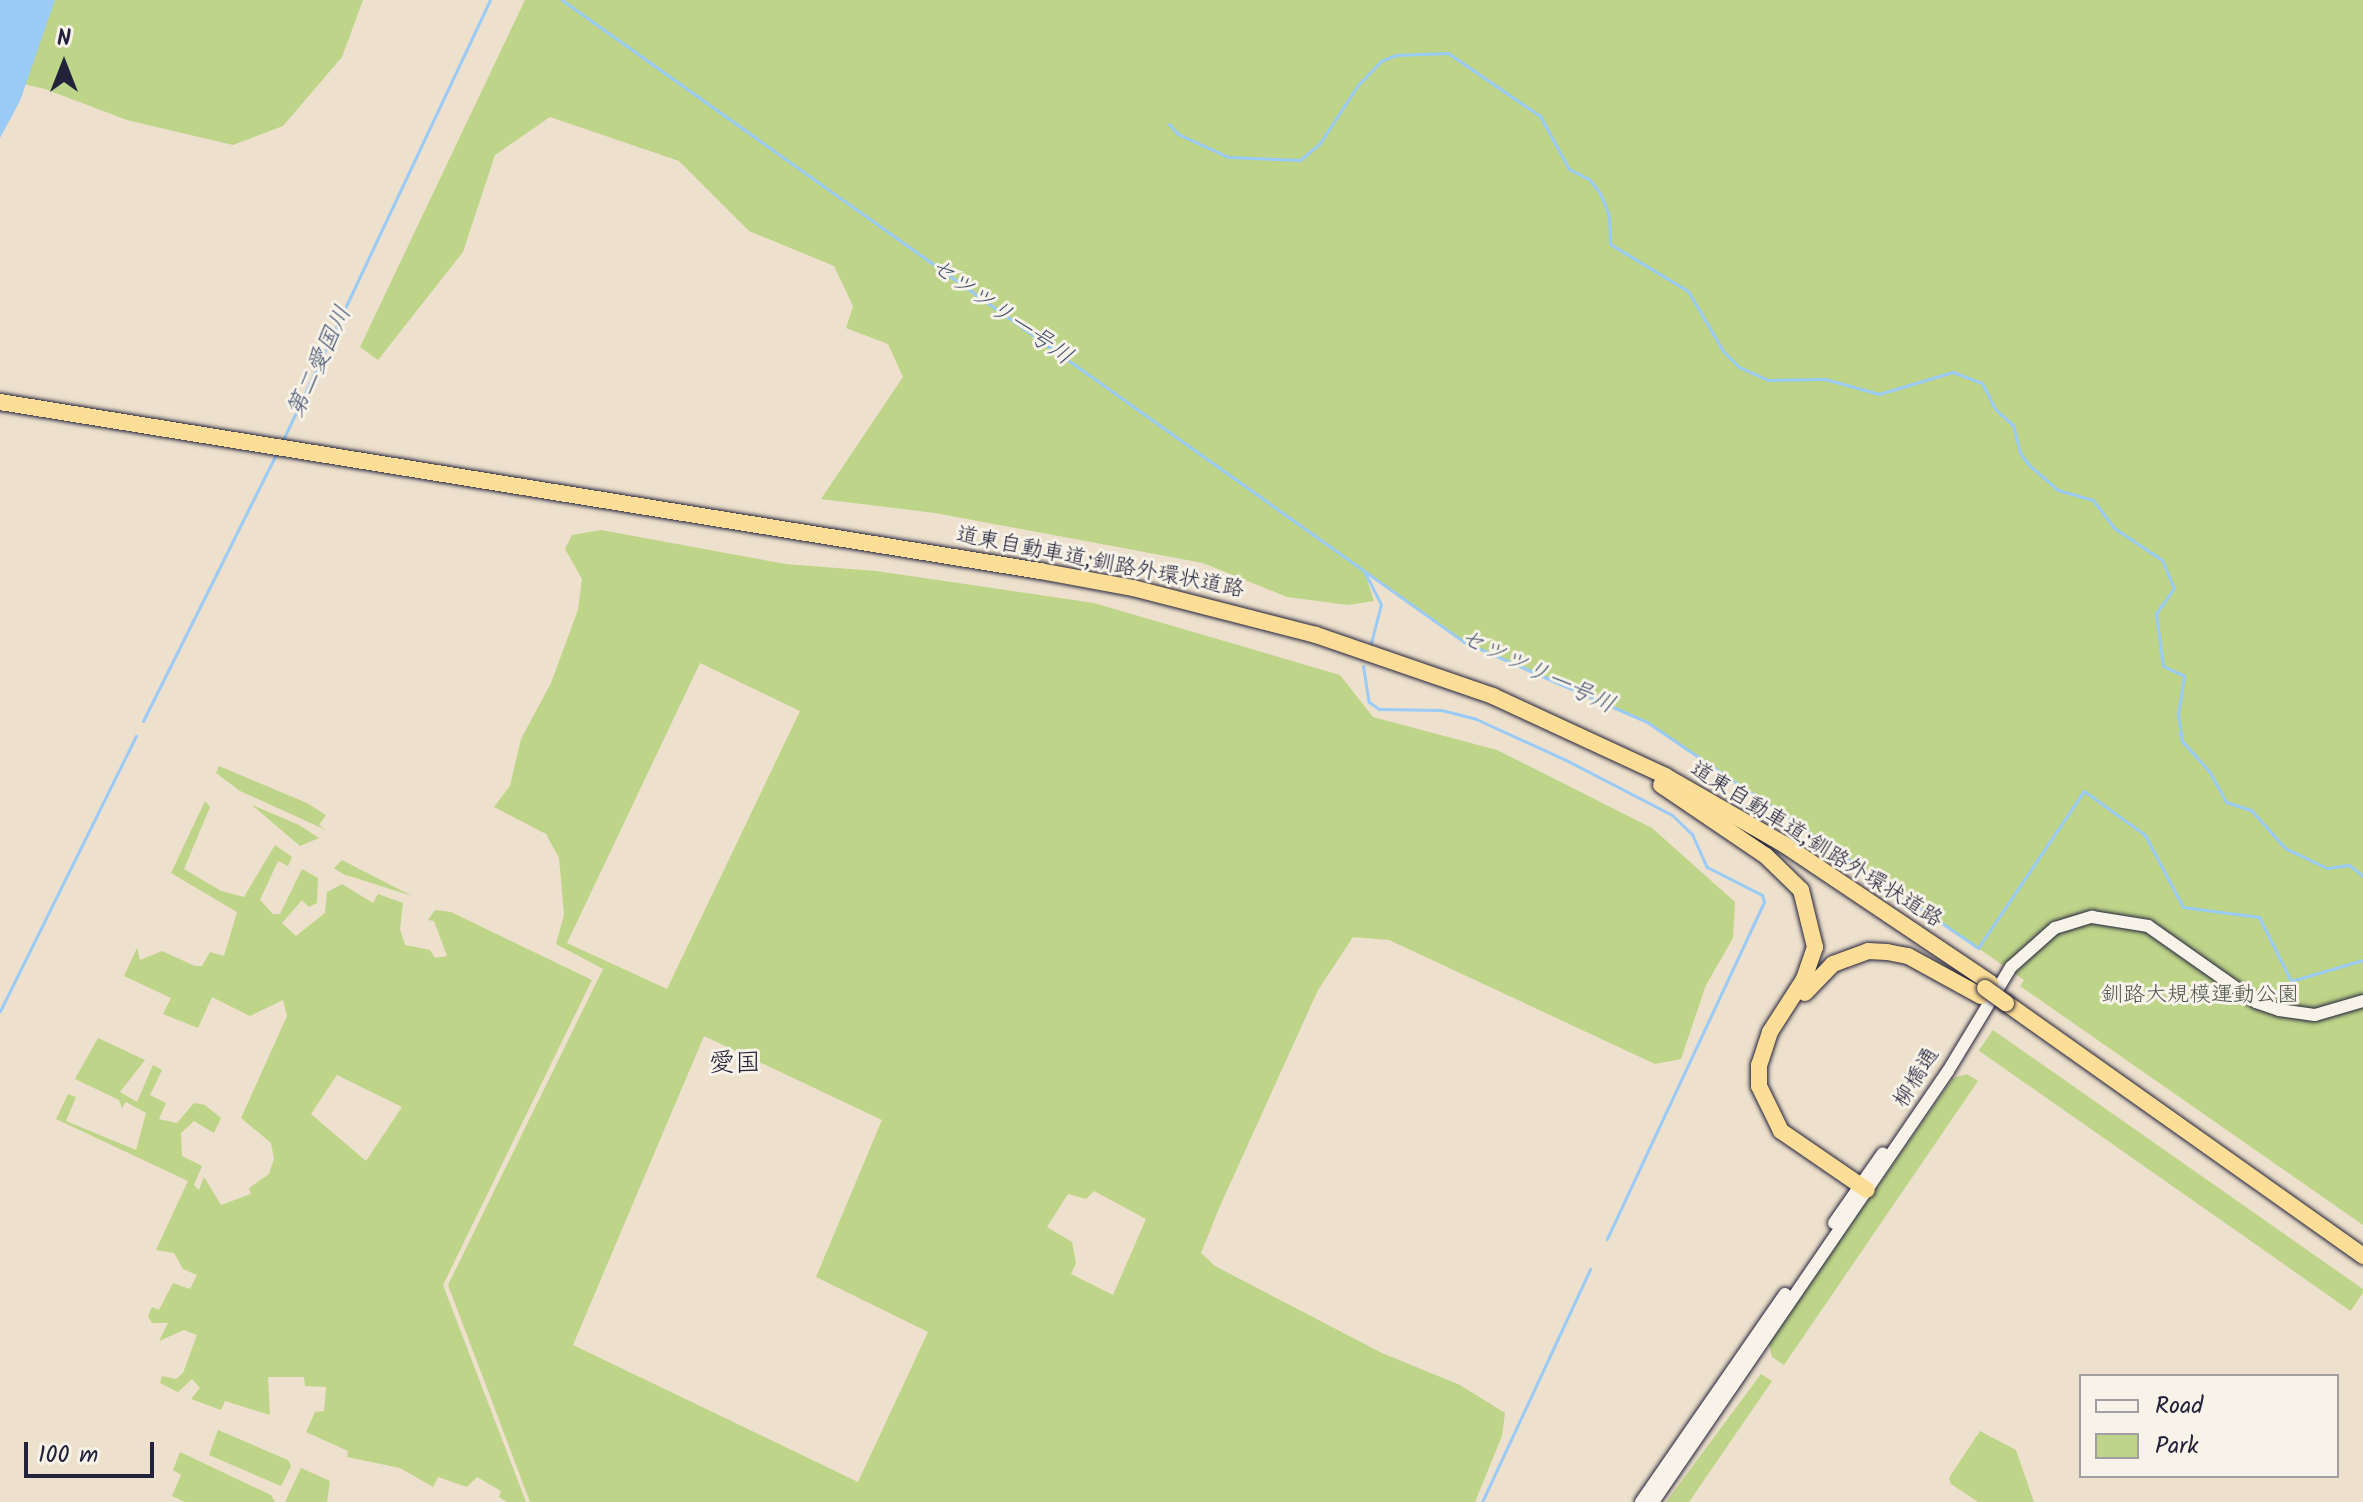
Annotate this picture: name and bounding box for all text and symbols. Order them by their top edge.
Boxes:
text: N [57,22,71,57]
north arrow [24,24,104,104]
water label: セツツリ一号川 [924,252,1078,372]
water label: 第二愛国川 [282,302,358,422]
street label: 道東自動車道;釧路外環状道路 [954,522,1246,604]
water label: セツツリ一号川 [1455,623,1619,721]
street label: 道東自動車道;釧路外環状道路 [1685,756,1947,934]
park label: 釧路大規模運動公園 [2101,983,2299,1009]
street label: 柳橋通 [1888,1043,1946,1113]
district label: 愛国 [709,1049,761,1081]
legend [2079,1374,2339,1478]
text: Road [2155,1387,2203,1426]
scale bar [28,1426,158,1476]
text: Park [2155,1427,2199,1466]
text: 100 m [38,1436,98,1475]

